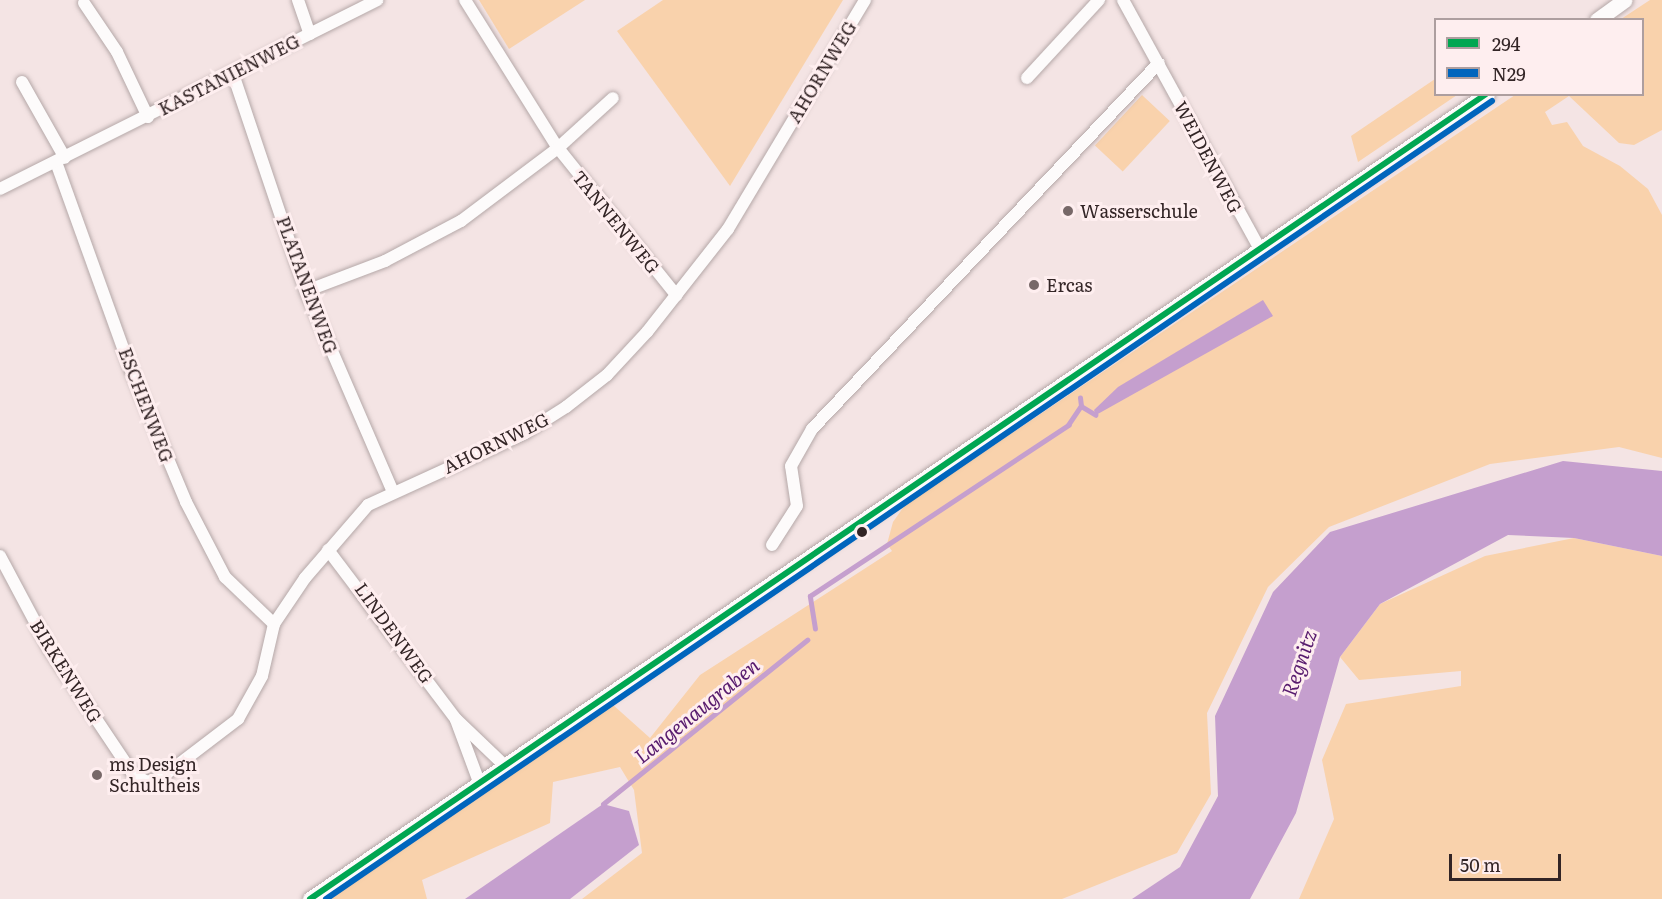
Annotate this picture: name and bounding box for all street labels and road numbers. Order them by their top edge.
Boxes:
street label: AHORNWEG [783,17,861,127]
street label: KASTANIENWEG [155,30,303,120]
street label: WEIDENWEG [1170,97,1246,217]
street label: TANNENWEG [568,166,664,278]
street label: PLATANENWEG [272,213,342,357]
street label: ESCHENWEG [114,345,178,465]
street label: AHORNWEG [440,408,552,478]
street label: LINDENWEG [350,579,438,687]
street label: BIRKENWEG [26,616,106,726]

